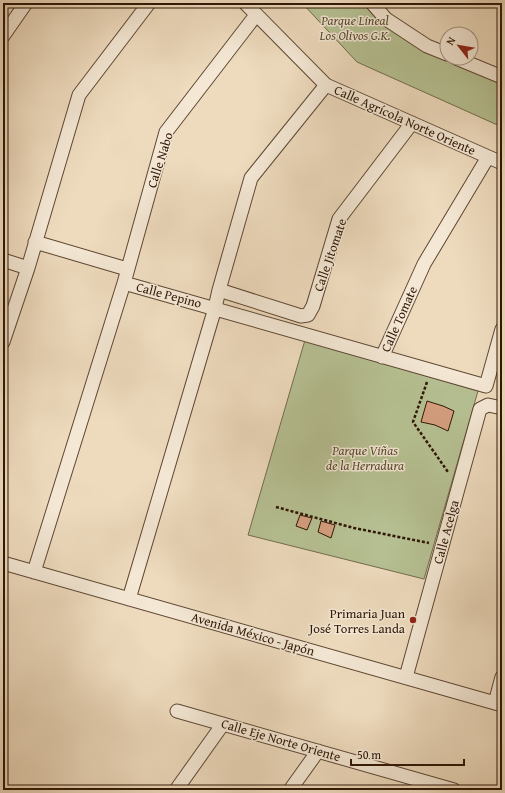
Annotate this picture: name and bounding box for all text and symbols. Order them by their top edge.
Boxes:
park label: Parque Lineal Los Olivos G.K. [319,11,390,45]
north arrow [439,26,479,66]
text: N [442,33,460,48]
street label: Calle Agrícola Norte Oriente [331,80,479,160]
street label: Calle Nabo [142,129,178,190]
street label: Calle Jitomate [309,216,351,294]
street label: Calle Pepino [134,277,204,313]
street label: Calle Tomate [376,283,422,355]
park label: Parque Viñas de la Herradura [326,441,404,475]
street label: Calle Acelga [428,497,464,566]
place label: Primaria Juan José Torres Landa [307,604,406,638]
street label: Avenida México - Japón [189,607,317,661]
marker: Primaria Juan José Torres Landa [408,615,418,625]
street label: Calle Eje Norte Oriente [219,714,343,766]
scale bar [351,741,464,767]
text: 50 m [357,746,381,763]

